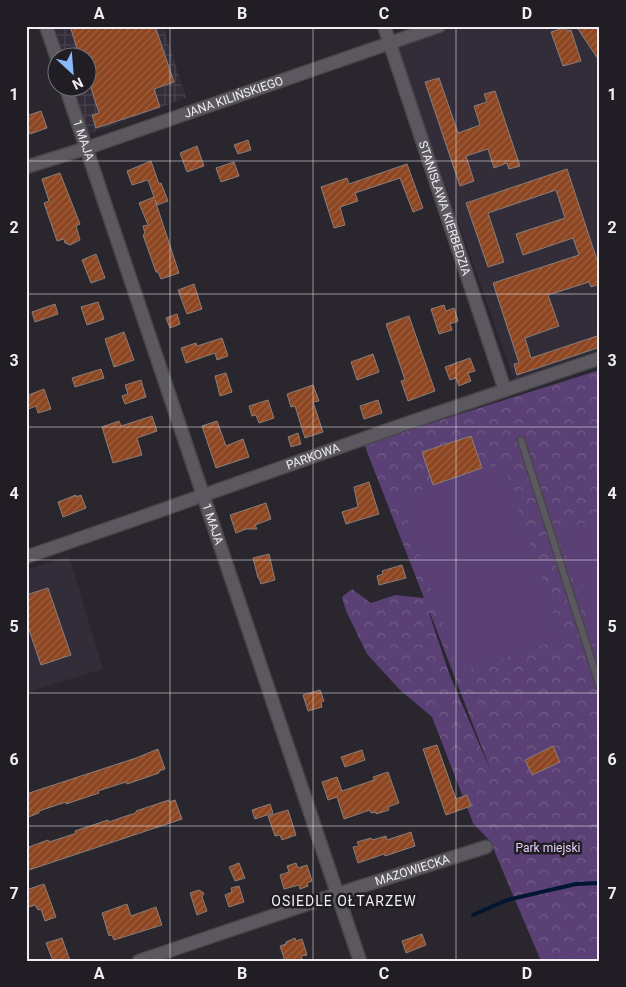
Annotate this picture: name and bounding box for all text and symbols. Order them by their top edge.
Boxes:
text: A [94,4,105,23]
text: B [237,4,247,23]
text: C [379,4,389,23]
text: D [522,4,532,23]
north arrow [48,48,98,98]
text: N [70,74,86,93]
street label: JANA KILIŃSKIEGO [182,74,285,121]
text: 1 [9,85,19,104]
text: 1 [607,85,617,104]
street label: 1 MAJA [70,118,97,163]
street label: STANISŁAWA KIERBEDZIA [416,139,474,278]
text: 2 [9,218,19,237]
text: 2 [607,218,617,237]
text: 3 [9,351,19,370]
text: 3 [607,351,617,370]
street label: PARKOWA [284,441,342,472]
text: 4 [9,484,19,503]
text: 4 [607,484,617,503]
street label: 1 MAJA [199,502,226,546]
text: 5 [9,617,19,636]
text: 5 [607,617,617,636]
text: 6 [9,750,19,769]
text: 6 [607,750,617,769]
park label: Park miejski [515,841,581,855]
street label: MAZOWIECKA [373,852,452,889]
text: 7 [9,884,19,903]
text: 7 [607,884,617,903]
district label: OSIEDLE OŁTARZEW [271,893,417,909]
text: A [94,964,105,983]
text: B [237,964,247,983]
text: C [379,964,389,983]
text: D [522,964,532,983]

